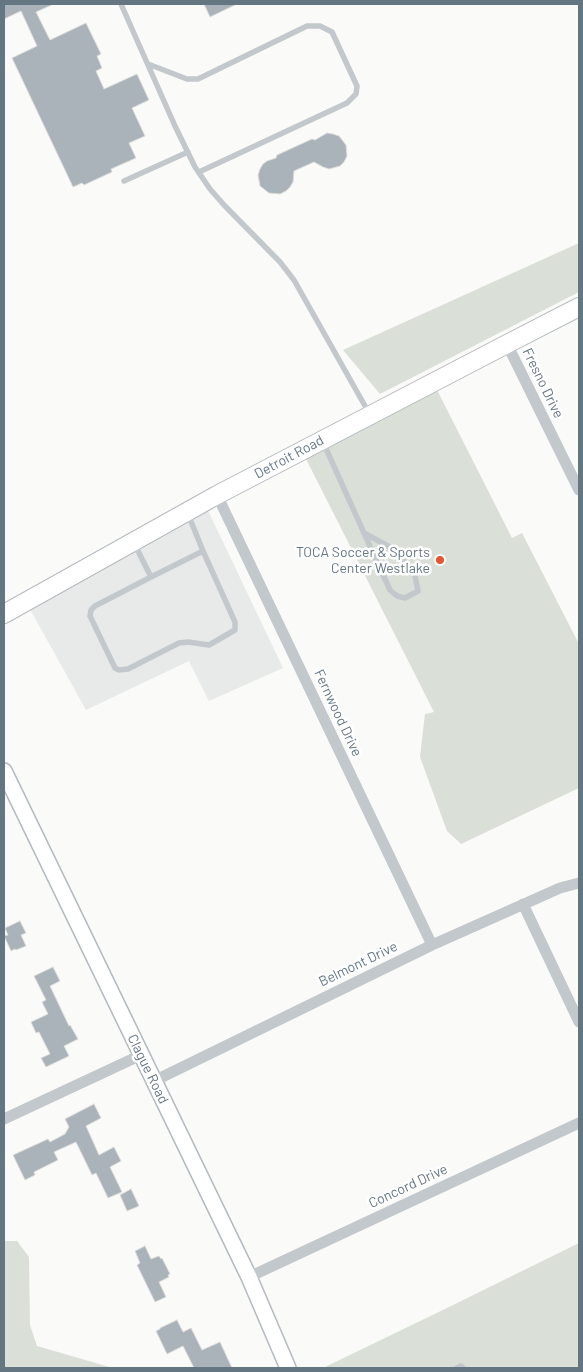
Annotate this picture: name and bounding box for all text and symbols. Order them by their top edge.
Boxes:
street label: Fresno Drive [519,345,567,421]
street label: Detroit Road [251,432,327,482]
place label: TOCA Soccer & Sports Center Westlake [296,544,430,576]
marker: TOCA Soccer & Sports Center Westlake [434,554,446,566]
street label: Fernwood Drive [310,667,366,759]
street label: Belmont Drive [316,938,400,990]
street label: Clague Road [124,1032,172,1106]
street label: Concord Drive [366,1160,450,1212]

